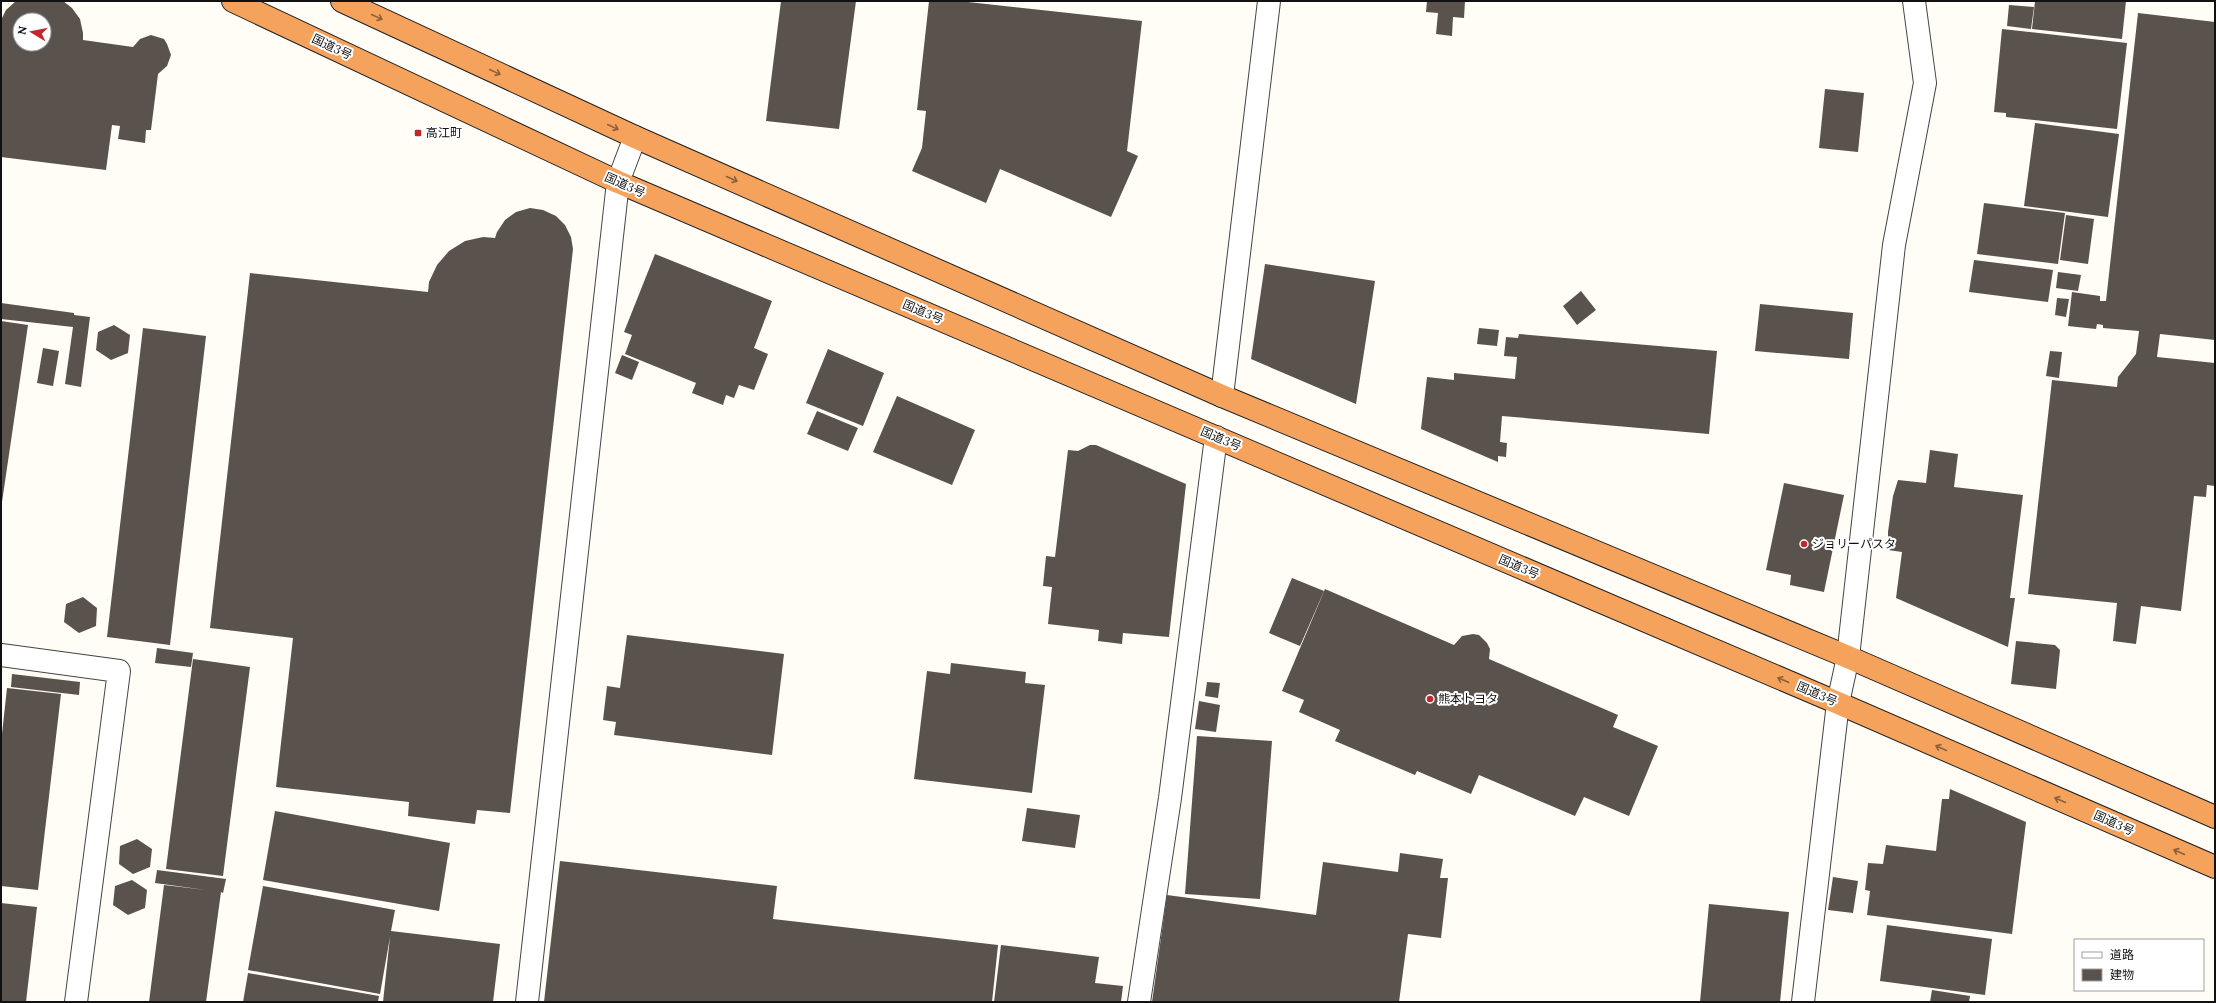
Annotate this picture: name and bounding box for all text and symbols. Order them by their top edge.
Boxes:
north arrow [12,12,52,52]
one-way arrow [371,14,383,21]
text: N [15,24,30,36]
street label: 国道3号 [310,31,355,62]
one-way arrow [489,69,501,76]
one-way arrow [607,123,619,131]
place label: 高江町 [426,125,462,140]
marker: 高江町 [413,128,423,138]
street label: 国道3号 [603,169,648,200]
one-way arrow [725,176,737,184]
street label: 国道3号 [901,296,946,327]
street label: 国道3号 [1199,423,1244,454]
place label: ジョリーパスタ [1812,536,1896,551]
marker: ジョリーパスタ [1799,539,1809,549]
street label: 国道3号 [1497,551,1542,582]
one-way arrow [1777,675,1789,683]
street label: 国道3号 [1795,678,1840,709]
place label: 熊本トヨタ [1438,691,1498,706]
marker: 熊本トヨタ [1425,694,1435,704]
one-way arrow [1935,744,1947,751]
one-way arrow [2054,796,2066,803]
street label: 国道3号 [2092,807,2137,838]
one-way arrow [2174,847,2186,855]
legend [2074,939,2204,991]
text: 道路 [2110,947,2134,962]
text: 建物 [2110,967,2134,982]

